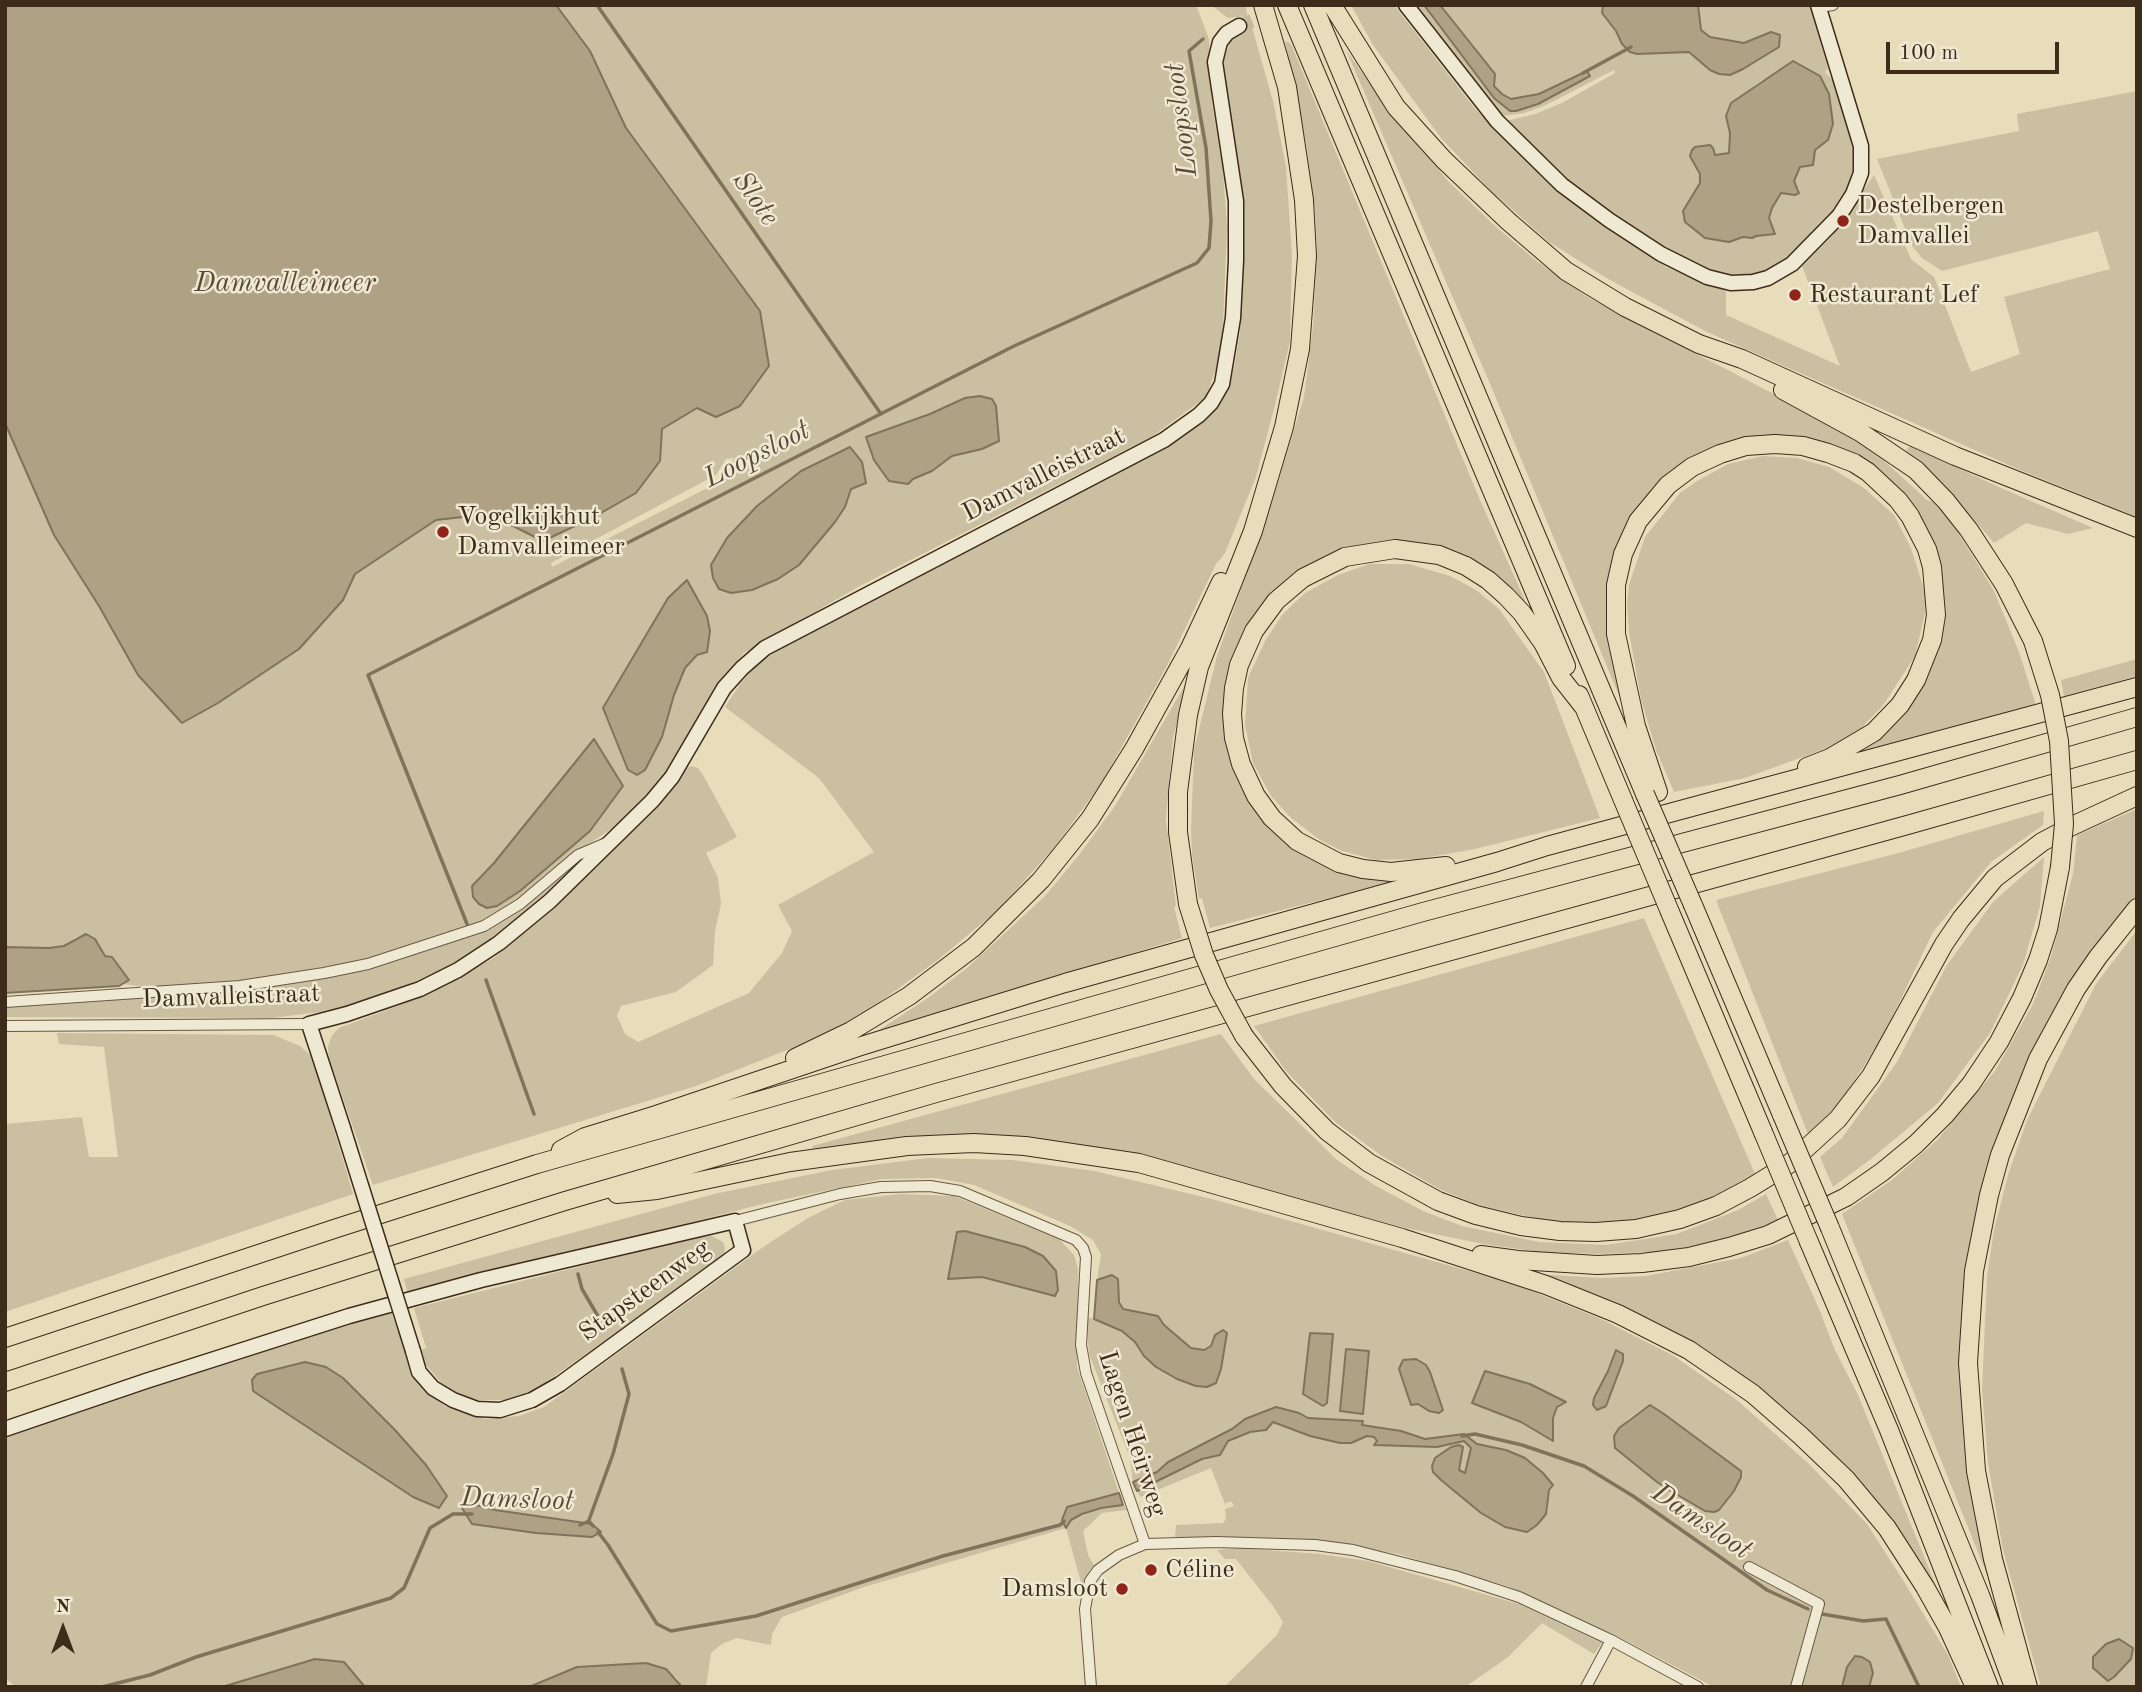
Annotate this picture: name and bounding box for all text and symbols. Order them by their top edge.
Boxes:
scale bar [1890,28,2063,72]
text: 100 m [1899,43,1958,64]
water label: Loopsloot [1158,61,1206,179]
water label: Slote [724,165,786,233]
place label: Destelbergen Damvallei [1857,190,2005,252]
marker: Destelbergen Damvallei [1835,213,1851,229]
water label: Damvalleimeer [194,267,376,301]
place label: Restaurant Lef [1809,279,1979,311]
marker: Restaurant Lef [1787,287,1803,303]
water label: Loopsloot [698,414,816,496]
street label: Damvalleistraat [957,421,1131,529]
place label: Vogelkijkhut Damvalleimeer [457,501,625,562]
marker: Vogelkijkhut Damvalleimeer [435,524,451,540]
street label: Damvalleistraat [141,978,321,1016]
street label: Stapsteenweg [573,1233,717,1349]
street label: Lagen Heirweg [1090,1347,1174,1521]
water label: Damsloot [1645,1476,1757,1568]
water label: Damsloot [460,1481,574,1519]
place label: Céline [1165,1554,1234,1586]
marker: Céline [1143,1562,1159,1578]
place label: Damsloot [1001,1573,1108,1605]
marker: Damsloot [1114,1581,1130,1597]
north arrow [28,1594,98,1664]
text: N [56,1598,70,1617]

